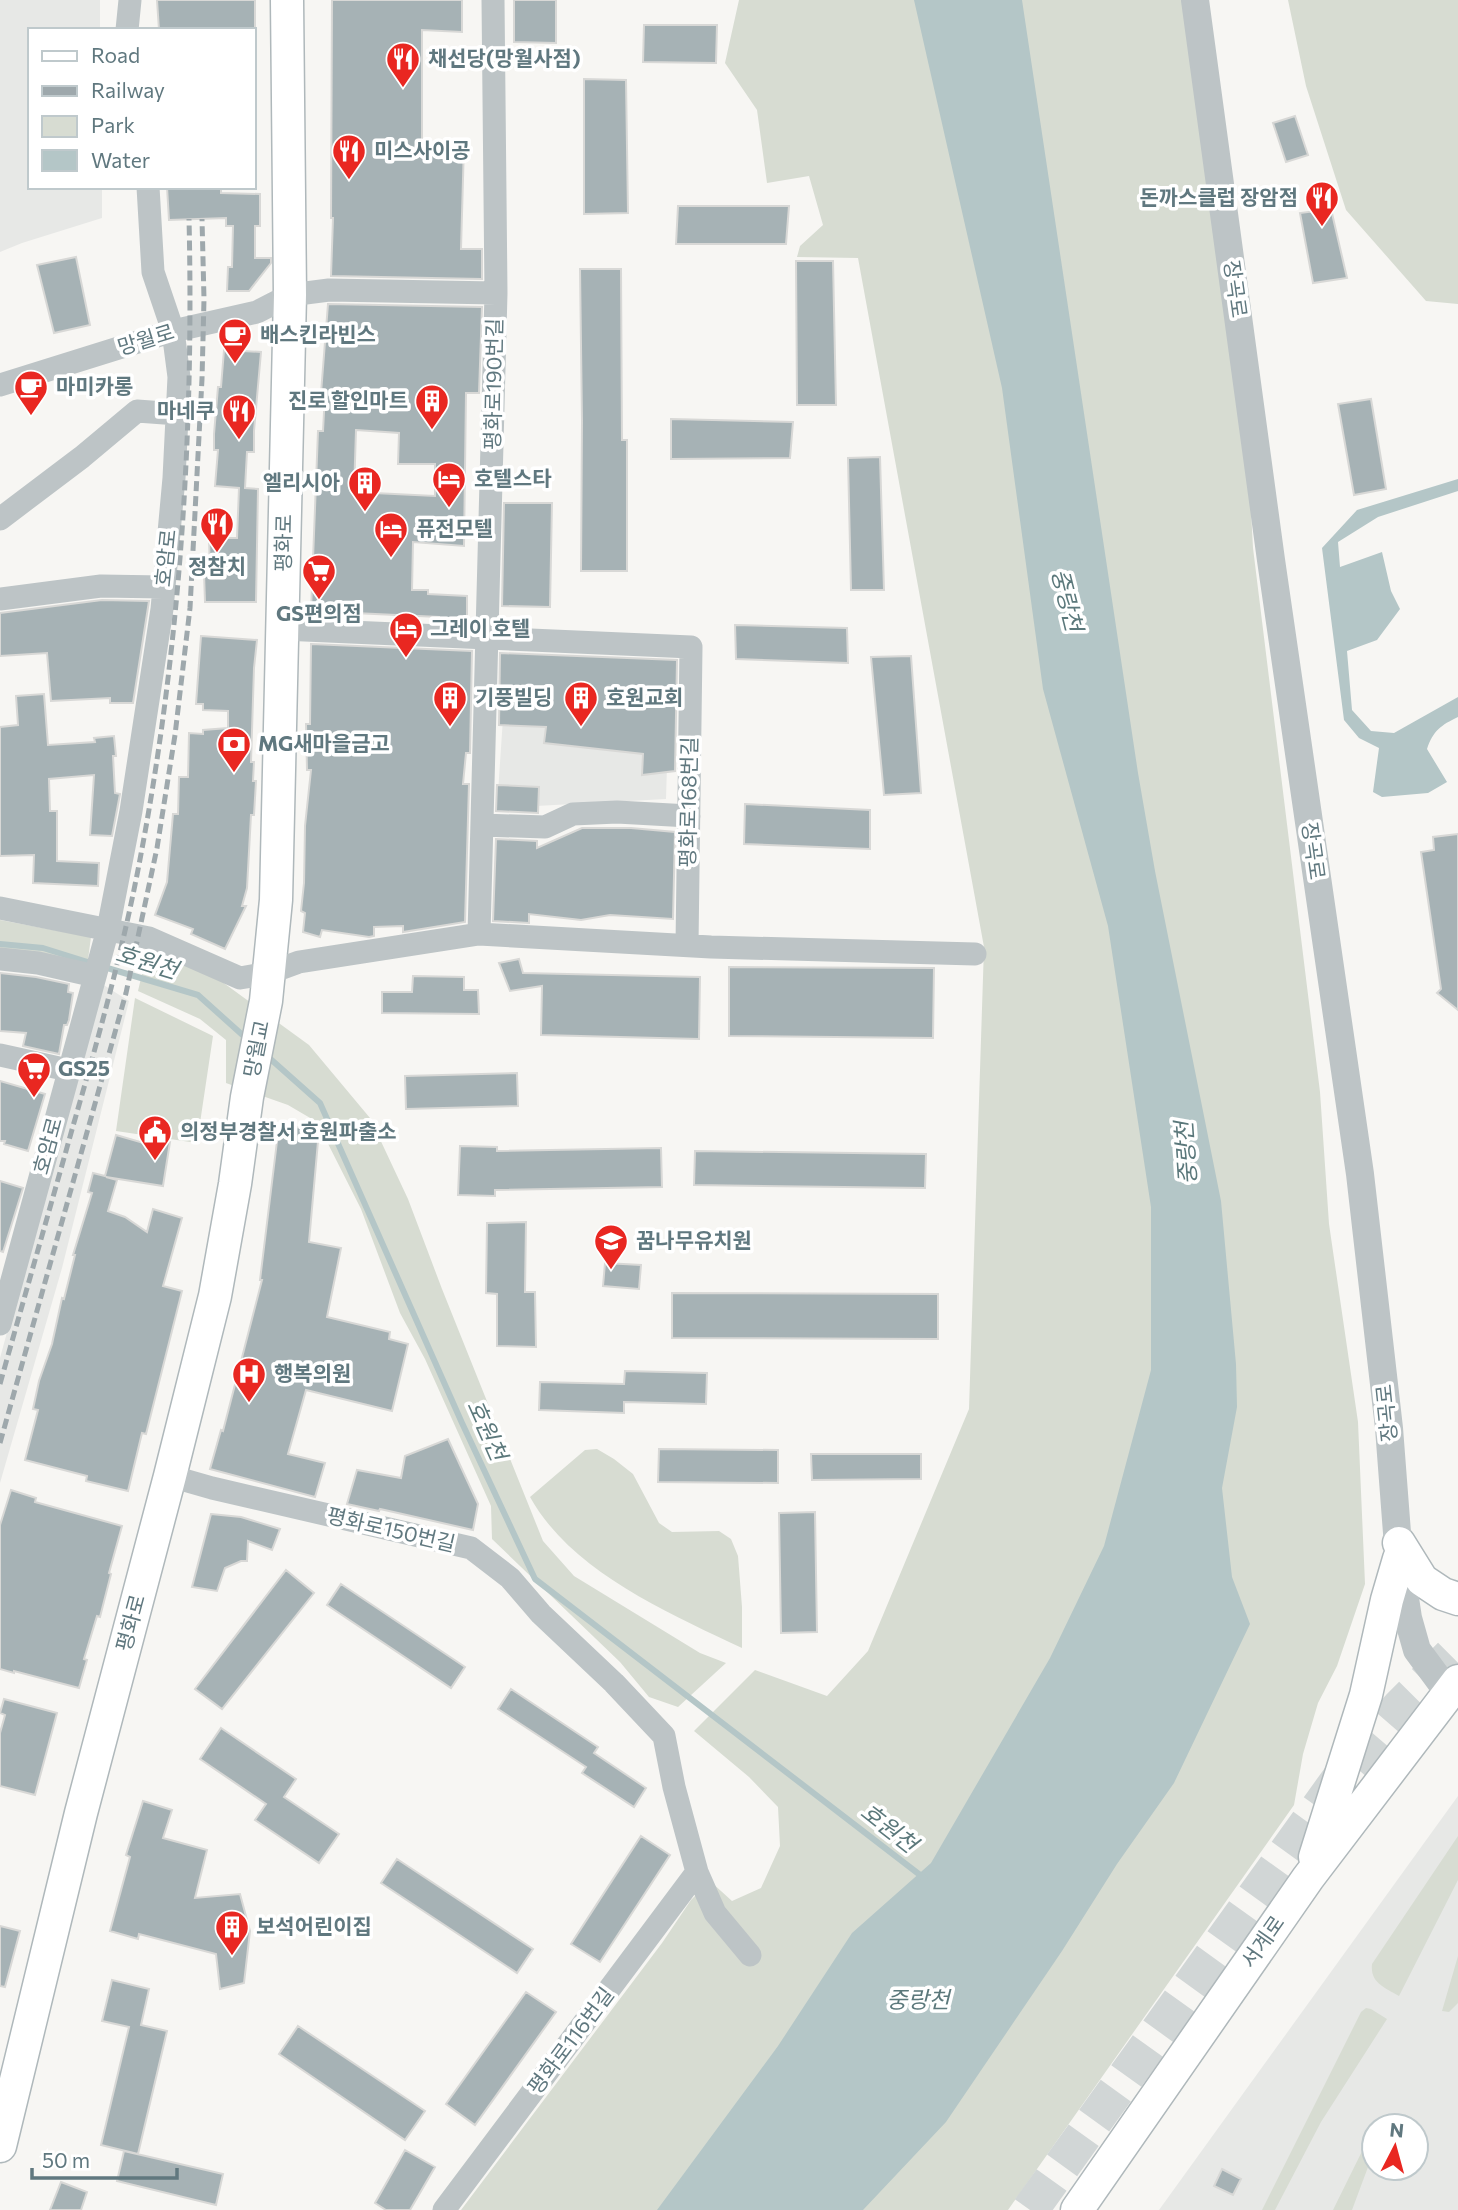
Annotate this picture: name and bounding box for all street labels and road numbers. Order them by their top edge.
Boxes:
street label: 장곡로 [1220,258,1253,319]
street label: 망월로 [114,318,177,359]
street label: 평화로190번길 [479,318,506,450]
street label: 평화로 [269,514,296,572]
street label: 호암로 [149,528,180,588]
street label: 평화로168번길 [674,736,701,868]
street label: 장곡로 [1298,820,1331,881]
street label: 망월교 [238,1018,273,1080]
street label: 호암로 [27,1114,66,1177]
street label: 장곡로 [1370,1383,1401,1443]
street label: 평화로150번길 [325,1502,458,1555]
street label: 평화로 [110,1591,149,1654]
street label: 서계로 [1235,1910,1289,1972]
street label: 평화로116번길 [522,1982,618,2098]

